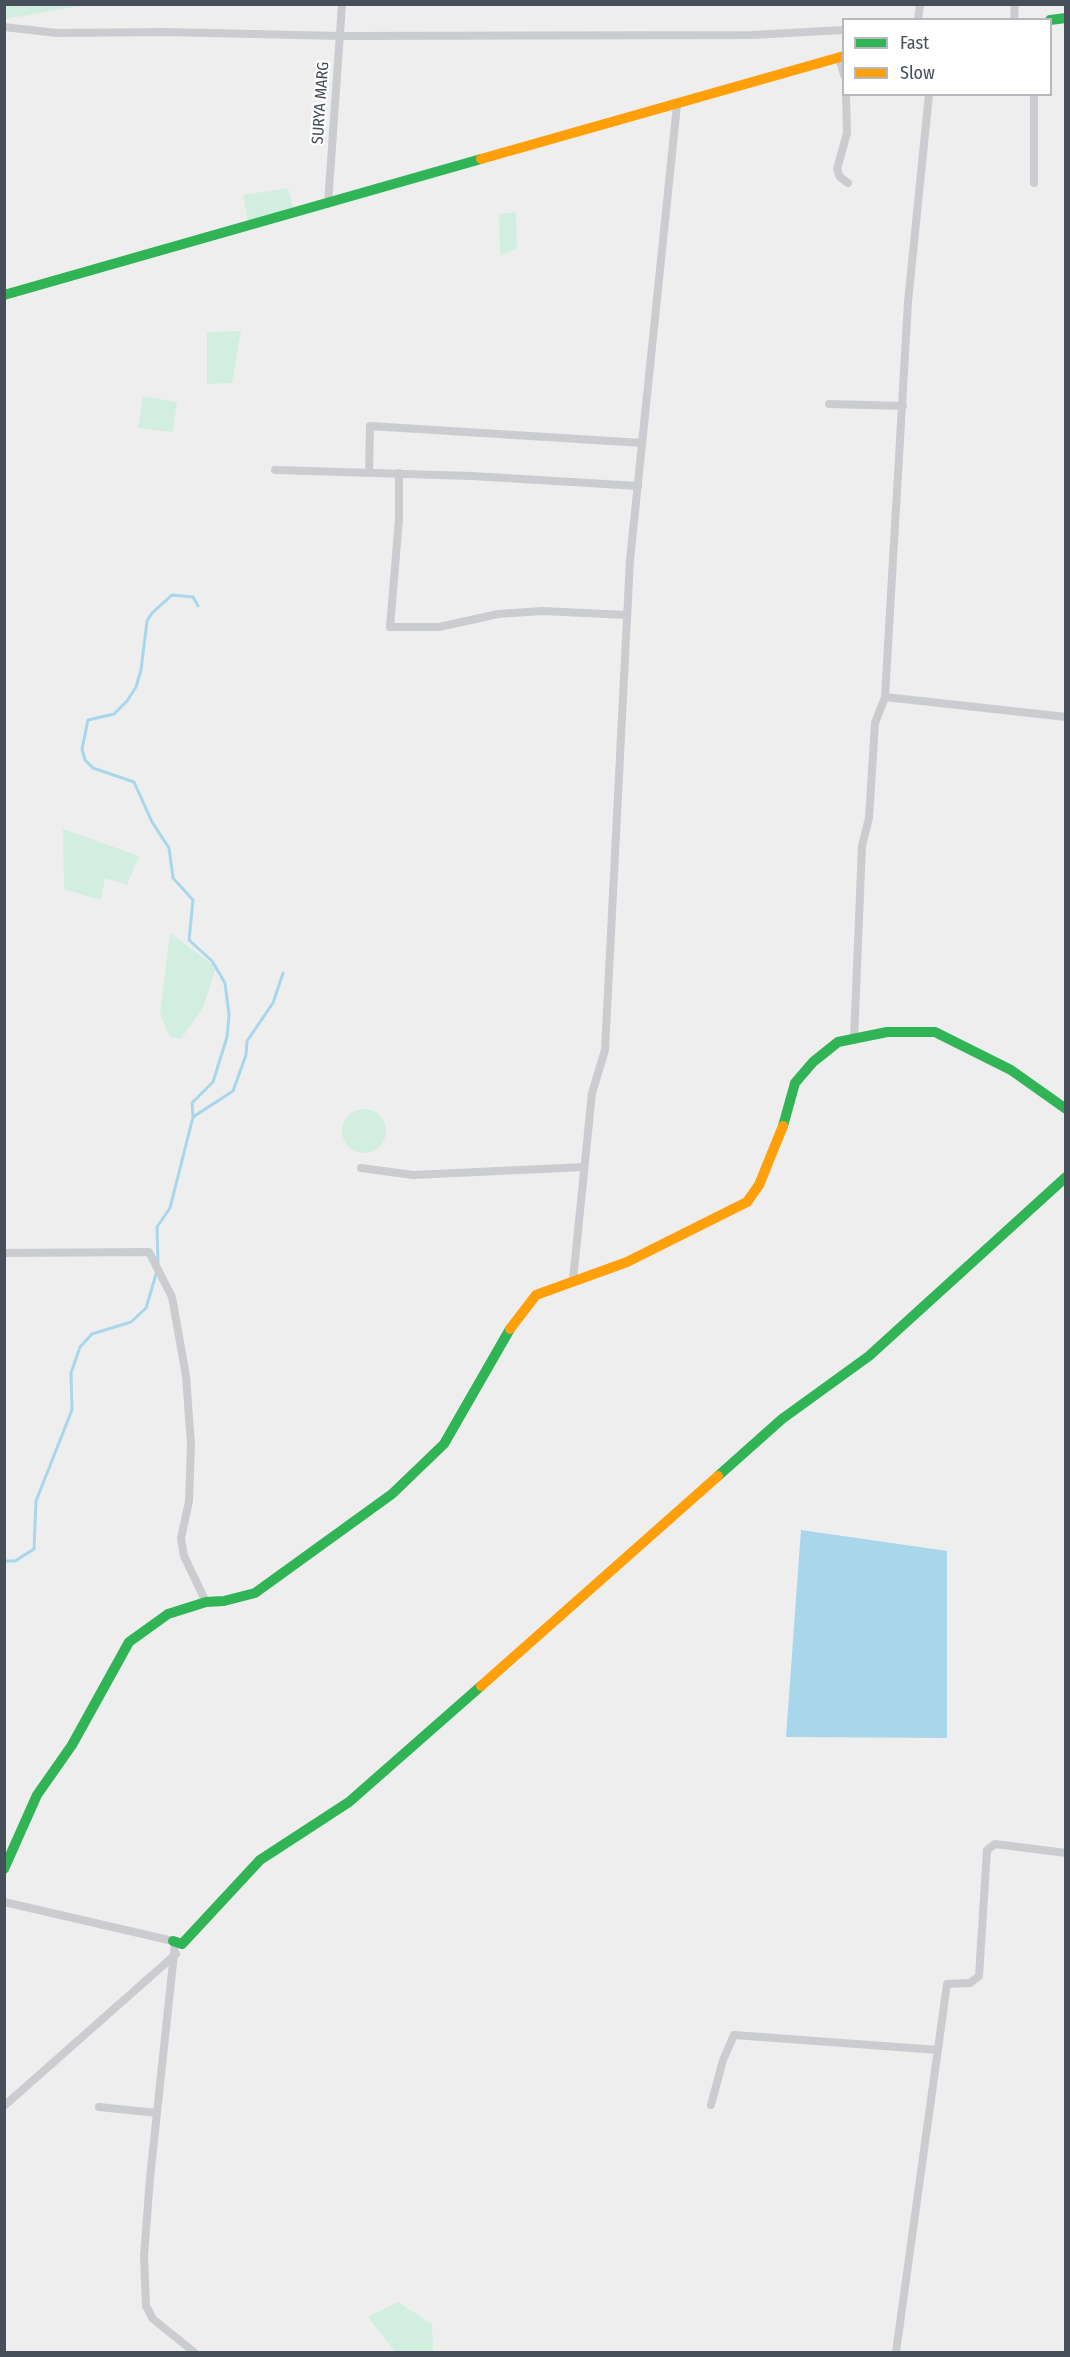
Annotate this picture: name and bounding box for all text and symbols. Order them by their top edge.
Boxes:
legend [842,18,1052,96]
text: Fast [900,32,929,54]
street label: SURYA MARG [309,61,333,145]
text: Slow [900,62,935,84]

